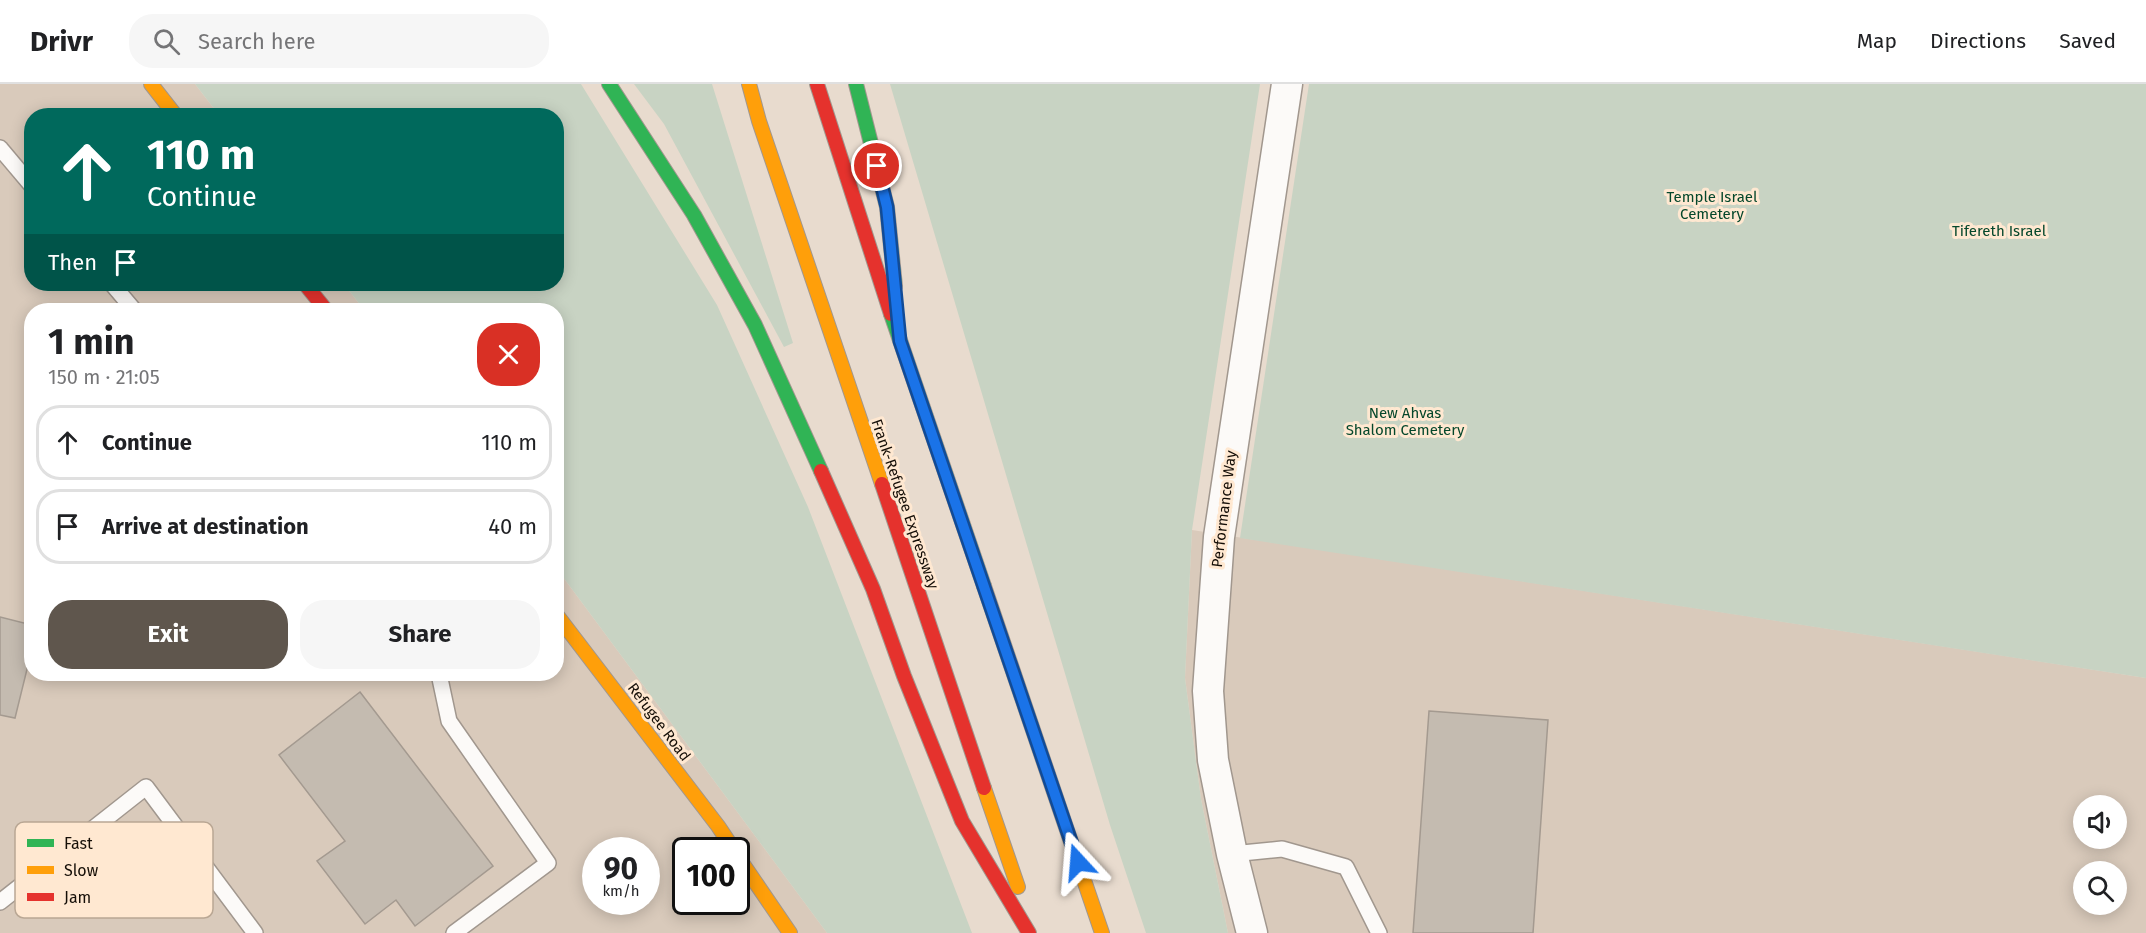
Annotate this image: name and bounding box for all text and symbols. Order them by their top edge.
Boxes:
search box [129,14,549,68]
text: Drivr [30,25,93,58]
icon: search [150,25,183,58]
text: Search here [198,28,315,55]
text: Map [1857,28,1897,54]
text: Directions [1930,28,2026,54]
text: Saved [2059,28,2116,54]
text: 110 m [147,130,255,180]
icon: ahead [48,132,126,210]
pin [851,140,902,191]
icon: arrive [860,149,893,182]
text: Continue [147,181,257,213]
park label: Temple Israel Cemetery [1667,188,1758,223]
park label: Tifereth Israel [1952,222,2047,240]
icon: arrive [109,246,142,279]
text: Then [48,249,97,276]
text: 1 min [48,320,135,364]
button: close [477,323,540,386]
text: 150 m · 21:05 [48,365,160,389]
park label: New Ahvas Shalom Cemetery [1346,404,1465,439]
street label: Frank-Refugee Expressway [867,417,943,592]
icon: ahead [51,426,84,459]
text: Continue [102,429,192,456]
text: 110 m [481,429,537,456]
street label: Performance Way [1208,449,1240,569]
icon: arrive [51,510,84,543]
text: Arrive at destination [102,513,309,540]
text: 40 m [488,513,537,540]
button: Exit [48,600,288,669]
button: Share [300,600,540,669]
street label: Refugee Road [624,679,694,765]
map controls [2073,795,2127,915]
button: sound [2073,795,2127,849]
legend [15,822,213,918]
position arrow [1046,830,1110,894]
text: Fast [64,834,93,853]
speed limit sign: 100 [672,837,750,915]
text: 90 [604,851,638,887]
text: Slow [64,861,99,880]
button: search [2073,861,2127,915]
text: km/h [602,882,640,900]
text: Jam [64,888,91,907]

